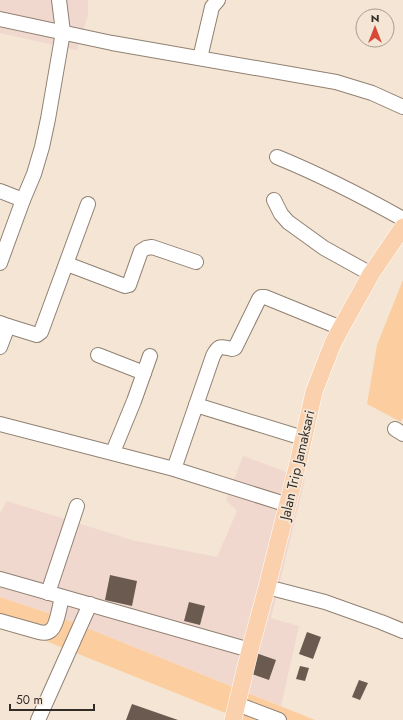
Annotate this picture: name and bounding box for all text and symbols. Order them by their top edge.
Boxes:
north arrow [355,8,395,48]
text: N [371,10,379,26]
street label: Jalan Trip Jamaksari [274,408,319,524]
scale bar [10,686,94,712]
text: 50 m [16,691,43,709]

